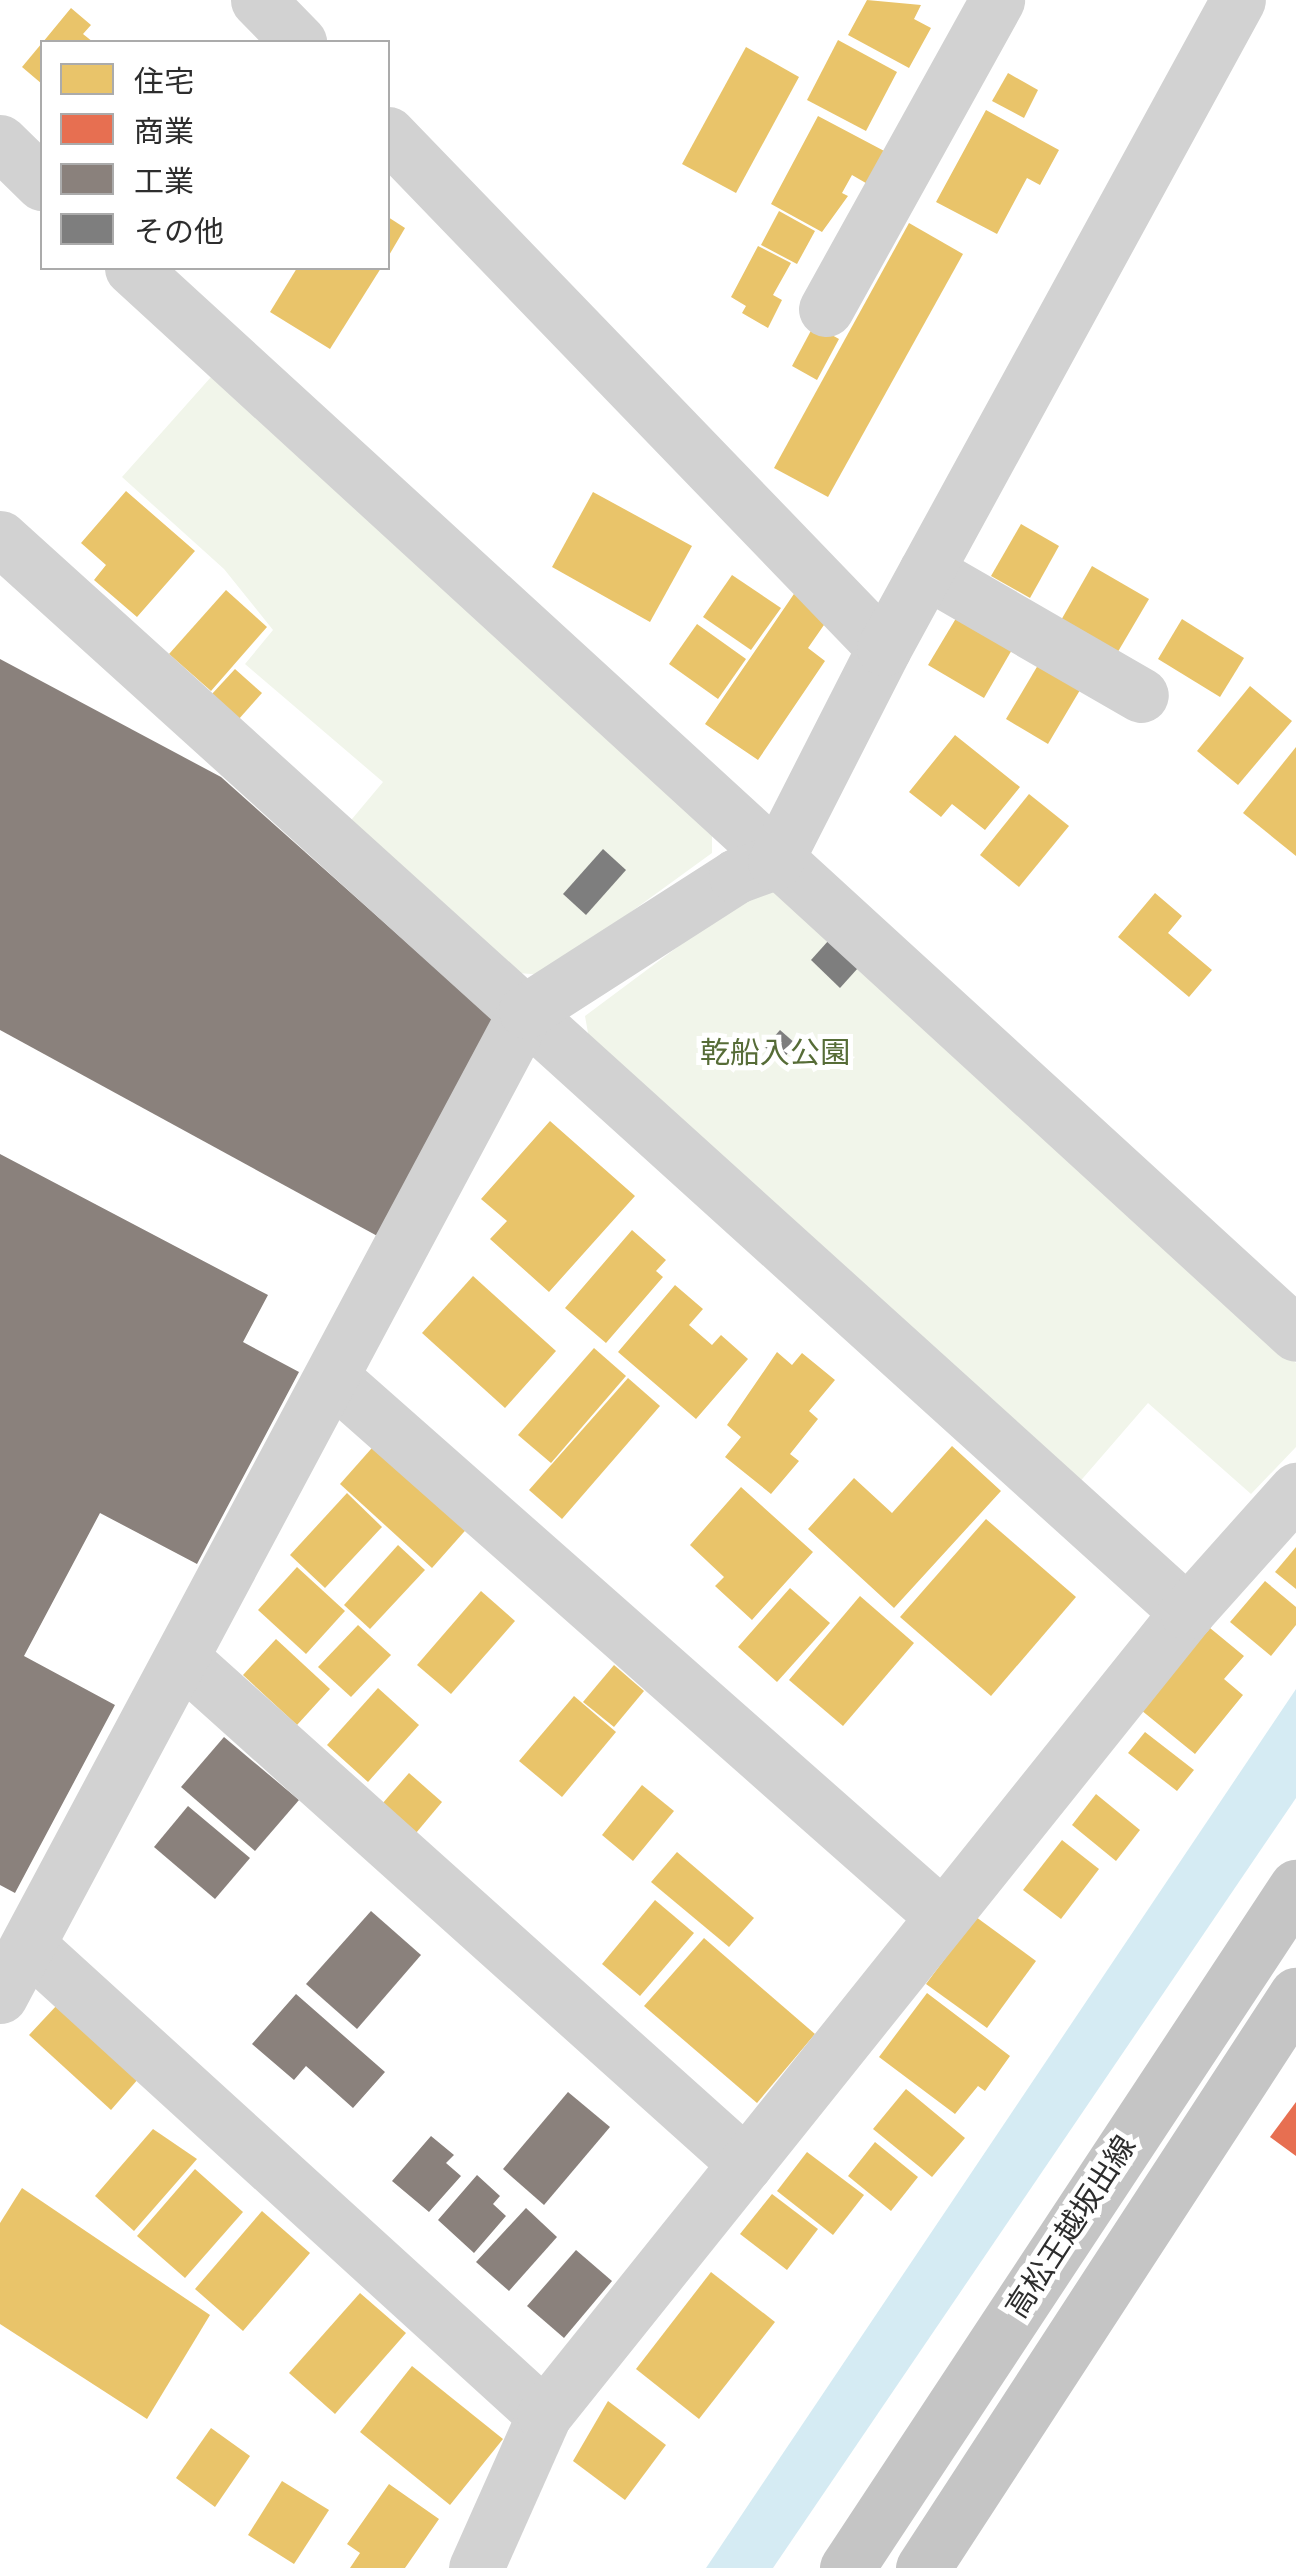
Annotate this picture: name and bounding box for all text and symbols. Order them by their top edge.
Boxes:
legend [40,40,390,270]
text: 住宅 [134,64,194,99]
text: 商業 [134,114,194,149]
text: 工業 [134,164,194,199]
text: その他 [134,214,224,249]
park label: 乾船入公園 [700,1035,850,1071]
street label: 高松王越坂出線 [999,2129,1143,2325]

